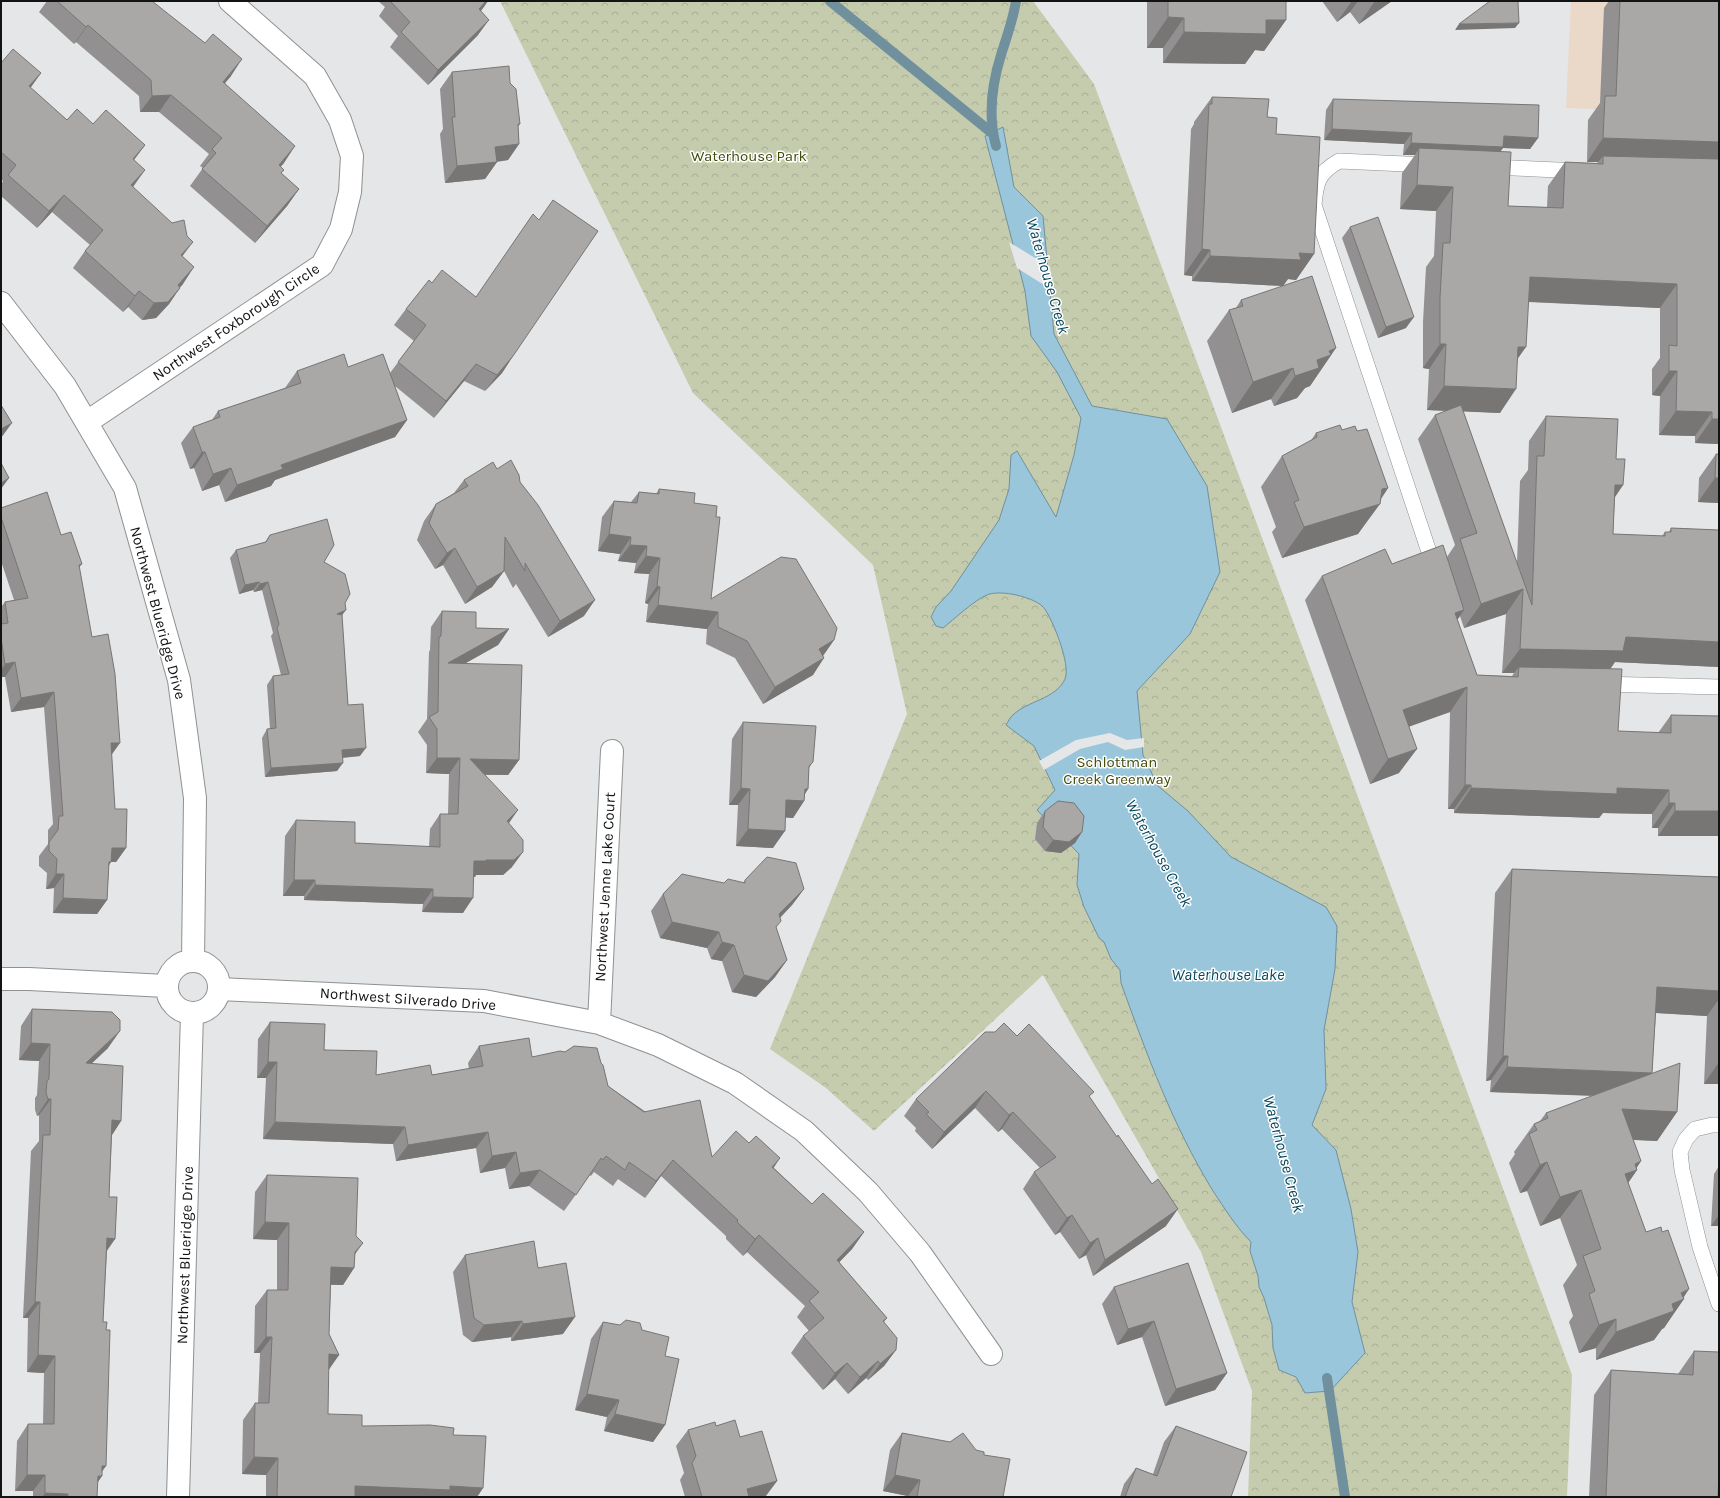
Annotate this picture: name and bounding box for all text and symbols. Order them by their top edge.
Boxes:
park label: Waterhouse Park [691,147,807,165]
water label: Waterhouse Creek [1022,216,1074,337]
street label: Northwest Foxborough Circle [149,259,323,385]
street label: Northwest Blueridge Drive [126,525,190,701]
park label: Schlottman Creek Greenway [1063,753,1171,788]
street label: Northwest Jenne Lake Court [591,791,619,982]
water label: Waterhouse Creek [1122,796,1197,911]
water label: Waterhouse Lake [1172,965,1285,984]
street label: Northwest Silverado Drive [319,984,497,1014]
water label: Waterhouse Creek [1259,1094,1309,1215]
street label: Northwest Blueridge Drive [173,1166,197,1344]

